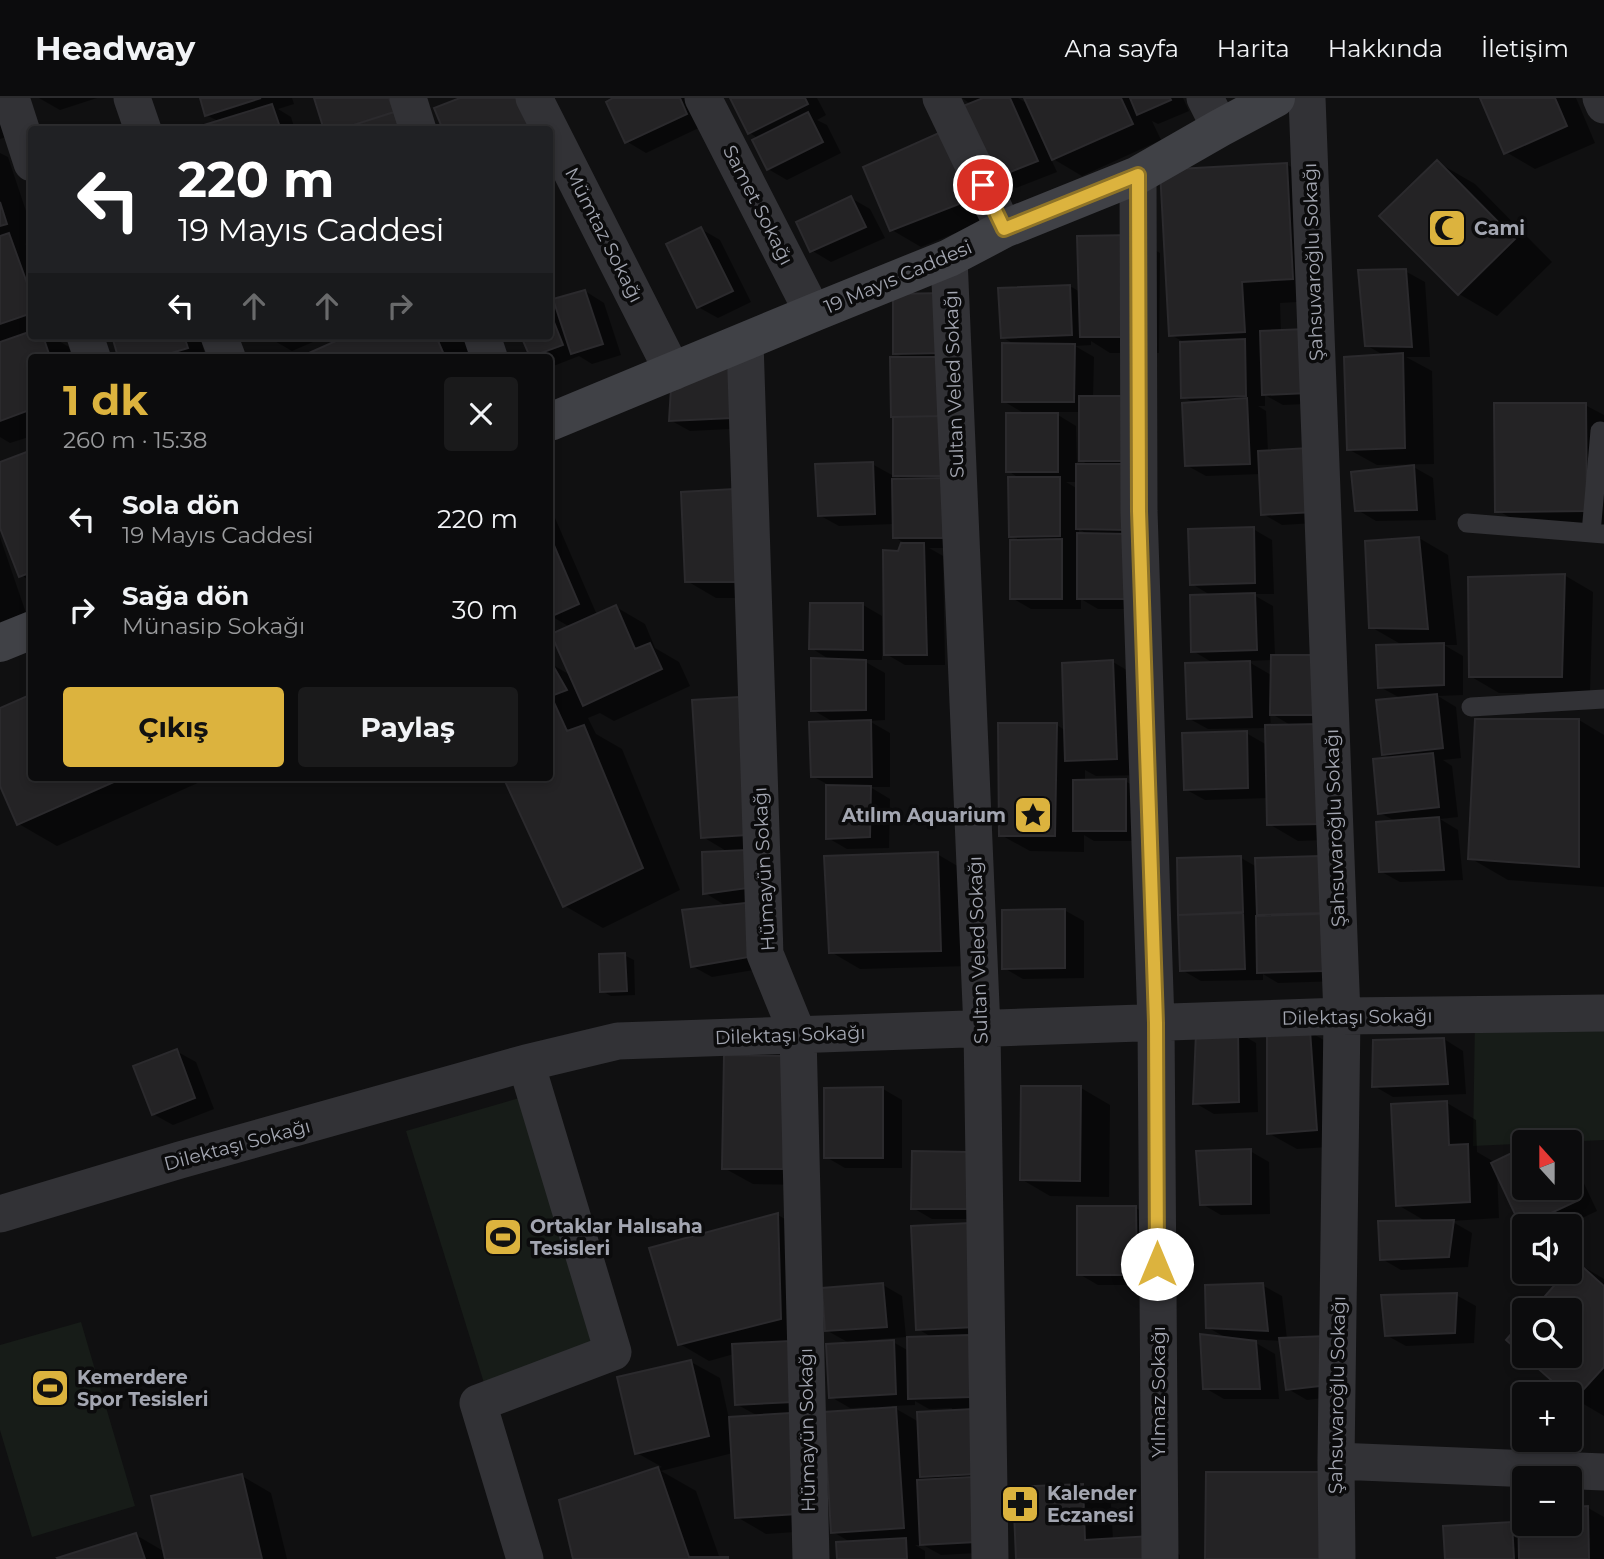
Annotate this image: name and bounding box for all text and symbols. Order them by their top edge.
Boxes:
text: Headway [35,28,195,68]
text: Ana sayfa [1064,34,1179,63]
text: Harita [1217,34,1290,63]
text: Hakkında [1328,34,1443,63]
text: İletişim [1481,34,1569,63]
street label: Samet Sokağı [718,141,798,269]
text: 220 m [178,150,334,209]
icon: left [63,154,154,245]
pin [953,155,1013,215]
street label: Şahsuvaroğlu Sokağı [1298,163,1328,361]
street label: Mümtaz Sokağı [560,164,648,306]
icon: arrive [964,166,1002,204]
mosque icon: Cami [1426,207,1468,249]
text: 19 Mayıs Caddesi [178,210,444,249]
place label: Cami [1474,217,1525,240]
street label: 19 Mayıs Caddesi [821,236,975,318]
icon: left [162,287,200,325]
icon: ahead [235,287,273,325]
icon: ahead [308,287,346,325]
icon: right [381,287,419,325]
street label: Sultan Veled Sokağı [939,290,969,478]
text: 1 dk [63,374,148,426]
button: close [444,377,518,451]
text: 260 m · 15:38 [63,426,207,454]
text: Sola dön [122,489,240,521]
icon: left [63,500,101,538]
text: 220 m [437,503,518,535]
text: 19 Mayıs Caddesi [122,521,314,549]
text: Sağa dön [122,580,249,612]
icon: right [63,591,101,629]
text: 30 m [452,594,518,626]
text: Münasip Sokağı [122,612,305,640]
button: Çıkış [63,687,284,767]
button: Paylaş [298,687,518,767]
street label: Şahsuvaroğlu Sokağı [1320,729,1350,927]
street label: Hümayün Sokağı [748,786,780,952]
place icon: Atılım Aquarium [1012,794,1054,836]
place label: Atılım Aquarium [841,804,1006,827]
street label: Sultan Veled Sokağı [963,856,993,1044]
street label: Dilektaşı Sokağı [1281,1004,1433,1030]
street label: Dilektaşı Sokağı [714,1021,866,1049]
street label: Dilektaşı Sokağı [161,1114,313,1176]
north arrow [1512,1130,1582,1200]
map controls [1512,1130,1582,1536]
button: sound [1512,1214,1582,1284]
place label: Ortaklar Halısaha Tesisleri [530,1215,703,1260]
sports icon: Ortaklar Halısaha Tesisleri [482,1216,524,1258]
position arrow [1120,1227,1194,1301]
street label: Şahsuvaroğlu Sokağı [1324,1296,1350,1494]
button: search [1512,1298,1582,1368]
street label: Yılmaz Sokağı [1147,1326,1170,1458]
street label: Hümayün Sokağı [794,1348,820,1512]
place label: Kemerdere Spor Tesisleri [77,1366,208,1411]
sports icon: Kemerdere Spor Tesisleri [29,1367,71,1409]
button: + [1512,1382,1582,1452]
button: − [1512,1466,1582,1536]
place label: Kalender Eczanesi [1047,1482,1137,1527]
pharmacy icon: Kalender Eczanesi [999,1483,1041,1525]

